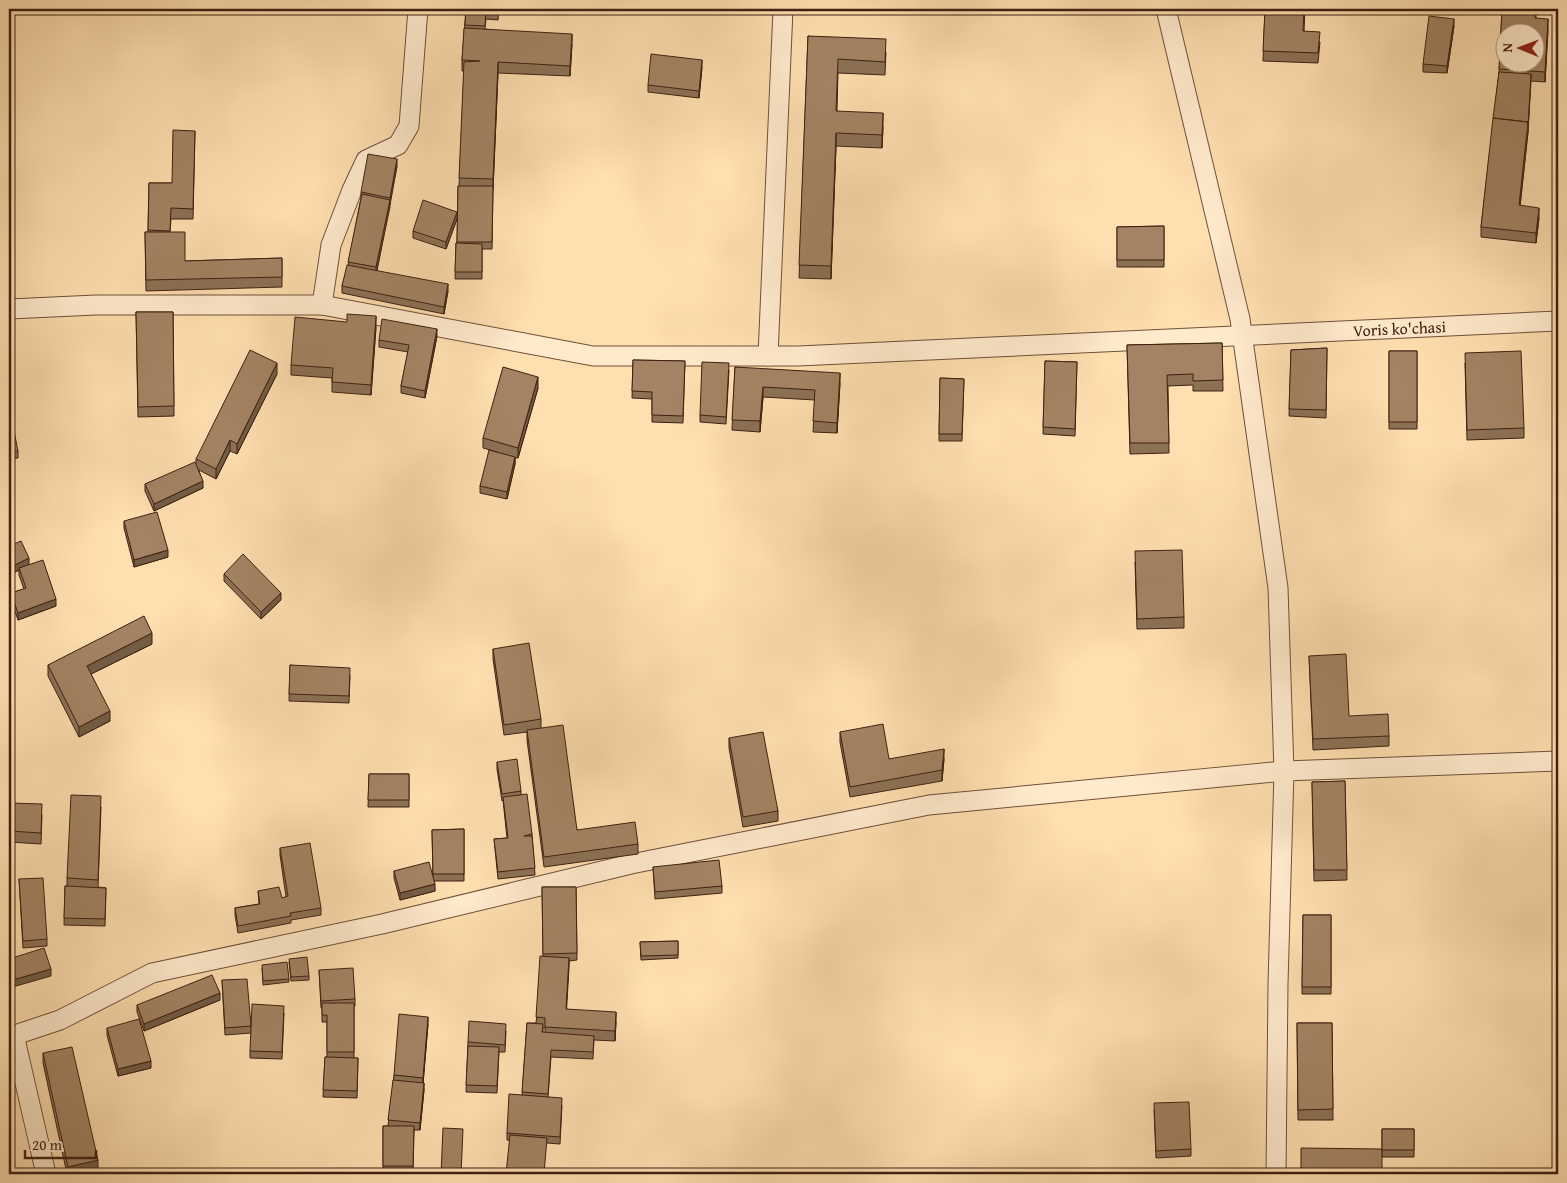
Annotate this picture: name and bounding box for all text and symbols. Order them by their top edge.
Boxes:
north arrow [1494,22,1544,72]
text: N [1497,42,1517,53]
street label: Voris ko'chasi [1352,314,1447,342]
scale bar [25,1128,96,1160]
text: 20 m [32,1134,63,1155]

